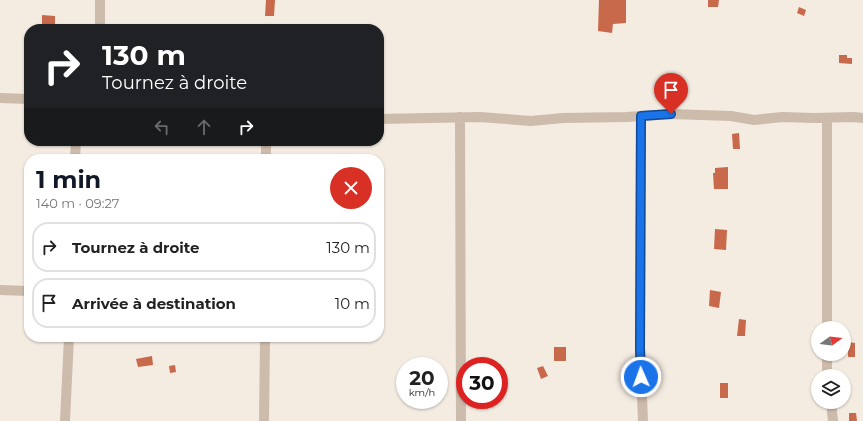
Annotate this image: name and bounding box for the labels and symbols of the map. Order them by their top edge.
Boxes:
pin [654,73,688,114]
north arrow [811,321,851,361]
position arrow [620,356,662,398]
speed limit sign: 30 [456,357,508,409]

